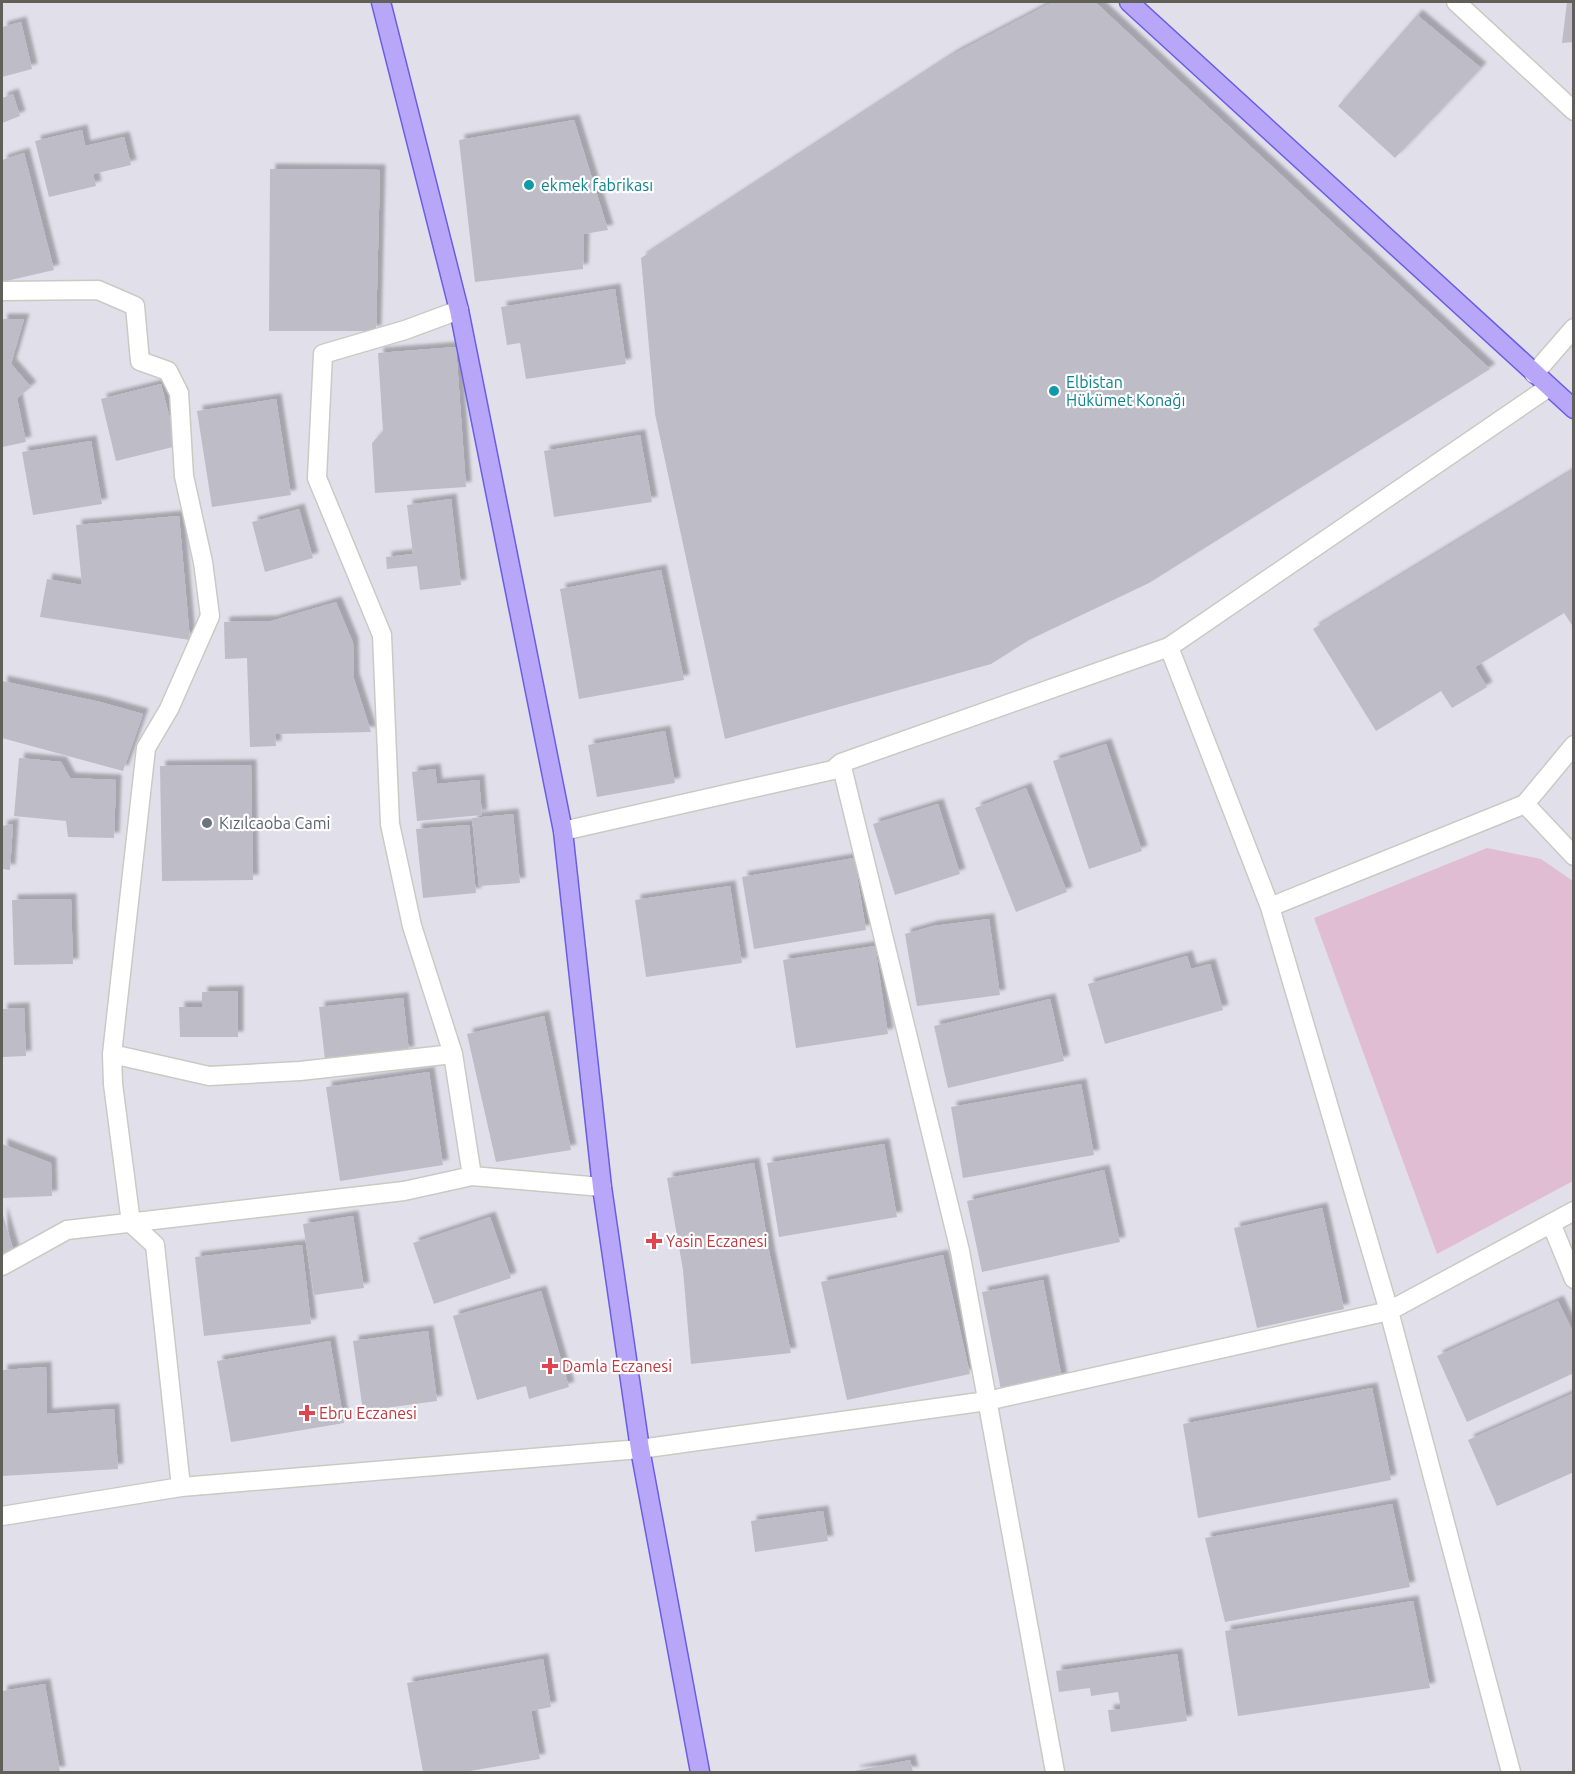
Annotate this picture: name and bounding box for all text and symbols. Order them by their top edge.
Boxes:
place label: ekmek fabrikası [541,176,653,194]
marker: ekmek fabrikası [522,178,536,192]
place label: Elbistan Hükümet Konağı [1066,373,1185,409]
marker: Elbistan Hükümet Konağı [1047,384,1061,398]
place label: Kızılcaoba Cami [219,814,330,832]
marker: Kızılcaoba Cami [200,816,214,830]
place label: Yasin Eczanesi [666,1232,767,1250]
marker: Yasin Eczanesi [647,1234,661,1248]
place label: Damla Eczanesi [562,1357,672,1375]
marker: Damla Eczanesi [543,1359,557,1373]
place label: Ebru Eczanesi [319,1404,417,1422]
marker: Ebru Eczanesi [300,1406,314,1420]

